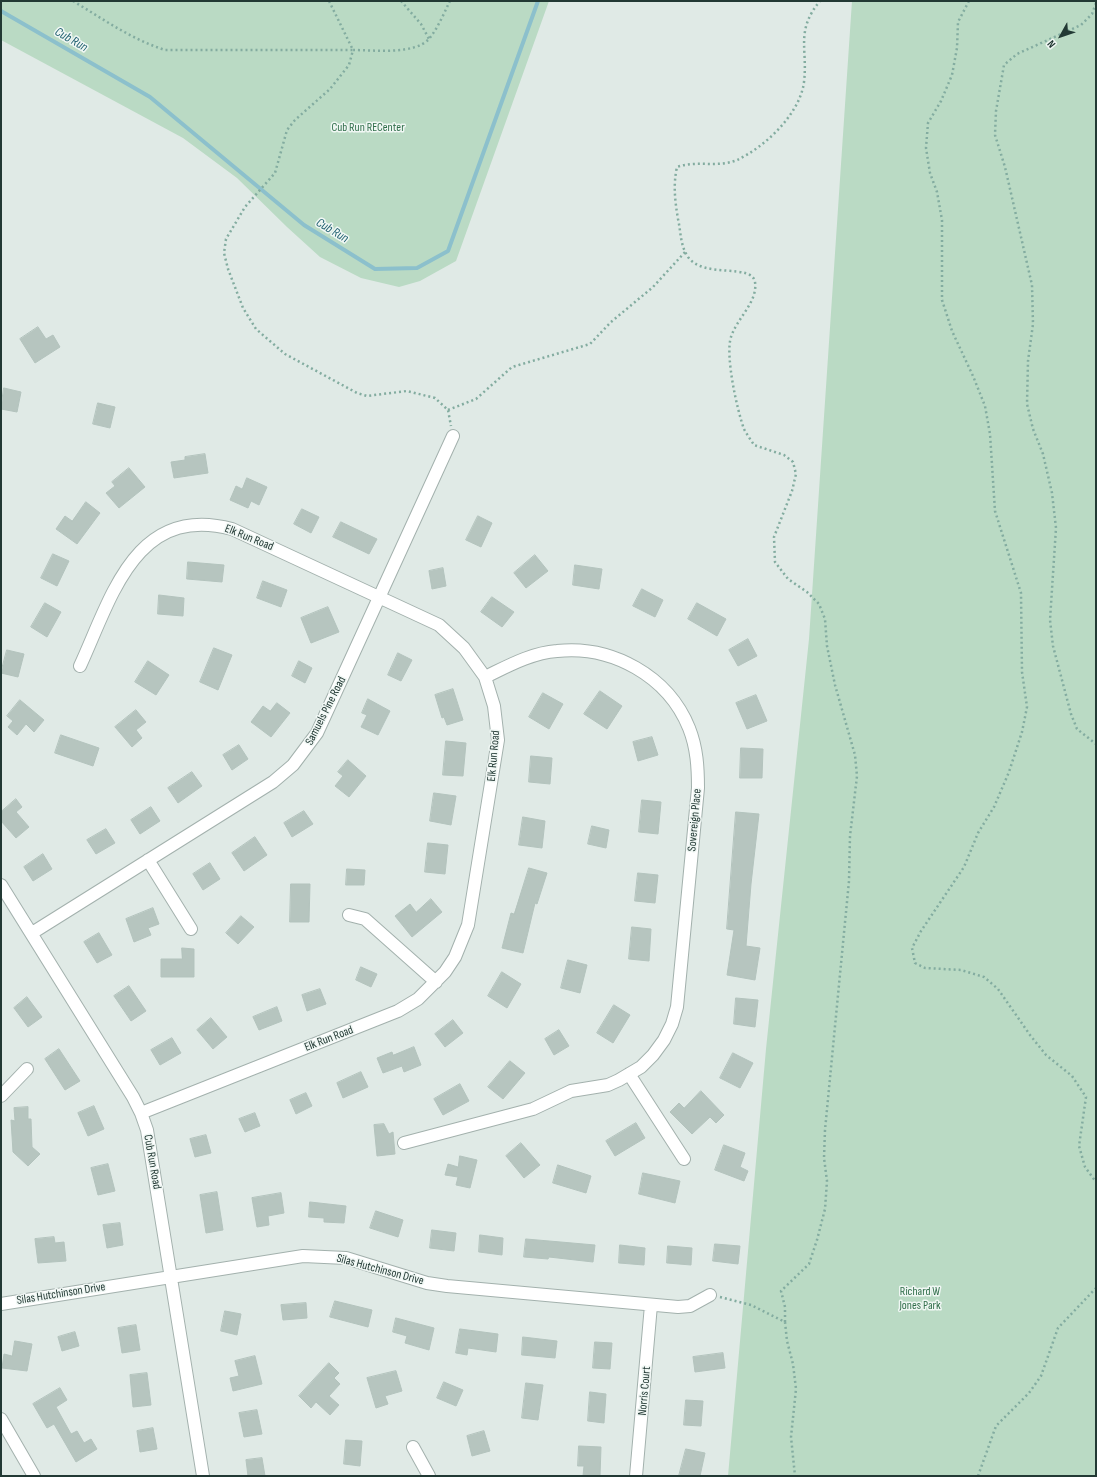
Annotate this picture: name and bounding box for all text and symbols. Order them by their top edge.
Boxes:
north arrow [1041,16,1081,56]
water label: Cub Run [52,24,90,56]
text: N [1045,38,1058,50]
park label: Cub Run RECenter [331,121,405,135]
water label: Cub Run [313,215,351,247]
street label: Elk Run Road [223,522,275,554]
street label: Samuels Pine Road [303,674,349,748]
street label: Elk Run Road [485,730,503,782]
street label: Sovereign Place [685,788,705,852]
street label: Elk Run Road [302,1023,356,1055]
street label: Cub Run Road [140,1134,164,1190]
street label: Silas Hutchinson Drive [335,1251,425,1289]
street label: Silas Hutchinson Drive [16,1280,106,1308]
park label: Richard W Jones Park [899,1285,941,1313]
street label: Norris Court [636,1366,654,1416]

